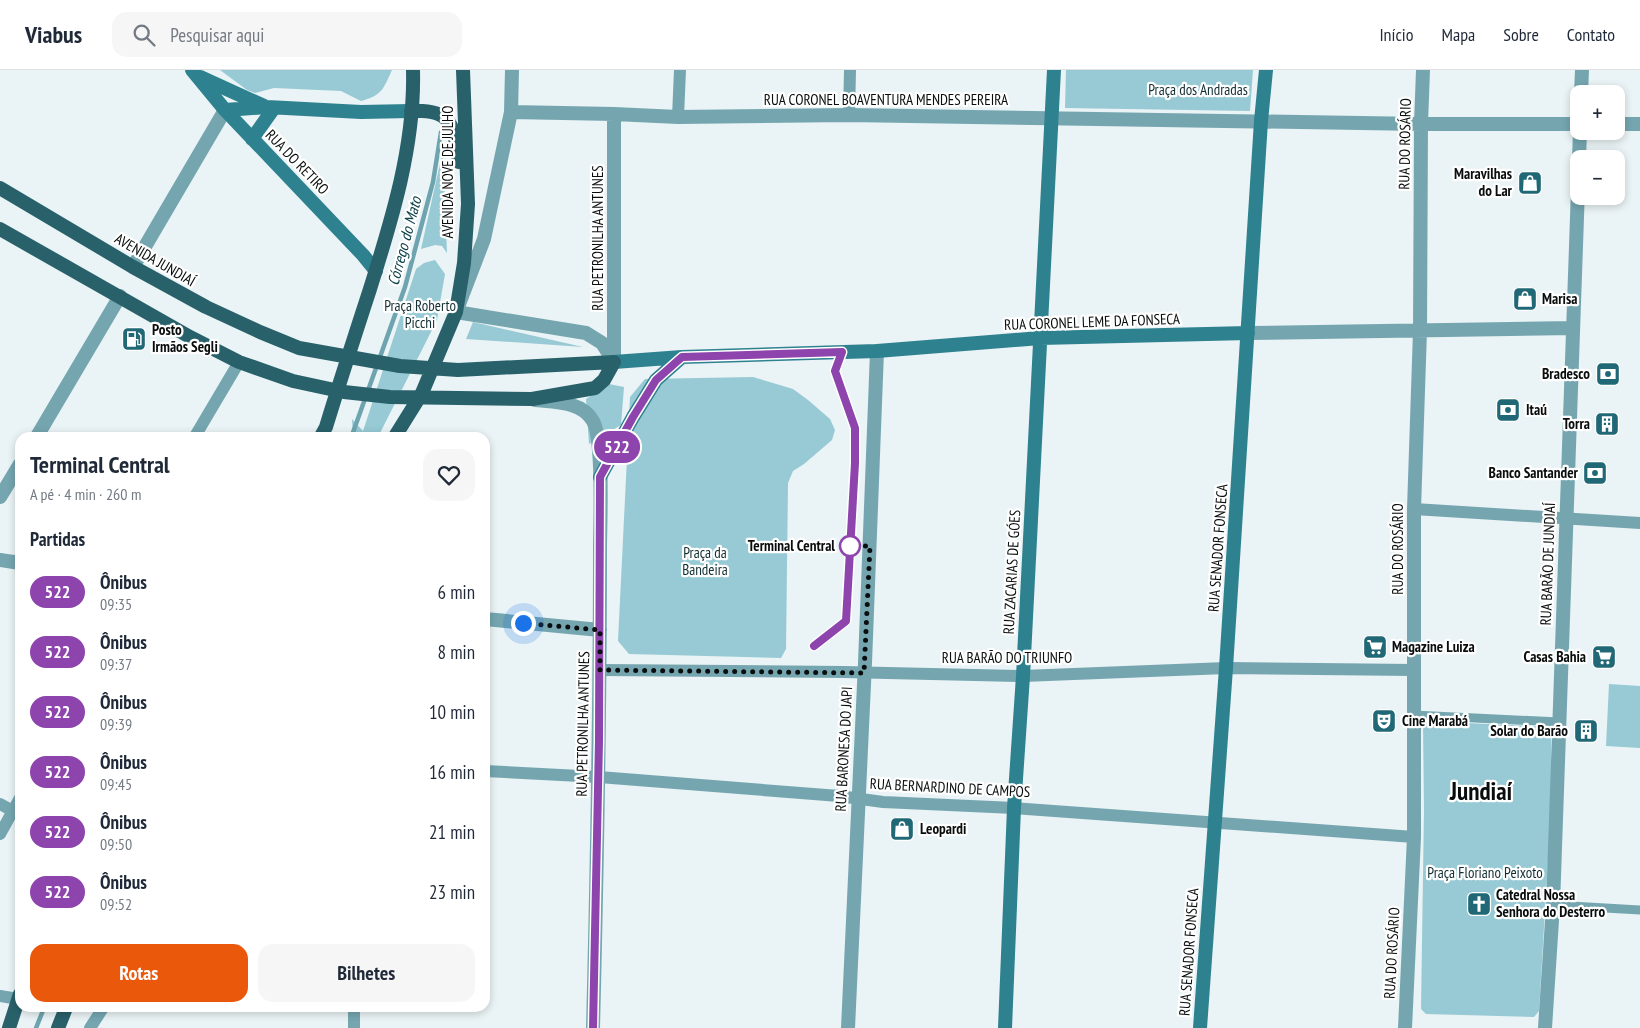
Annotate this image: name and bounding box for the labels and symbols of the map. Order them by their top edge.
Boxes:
park label: Praça dos Andradas [1148,80,1248,99]
street label: RUA CORONEL BOAVENTURA MENDES PEREIRA [764,90,1009,109]
street label: RUA DO ROSÁRIO [1394,98,1415,190]
street label: AVENIDA NOVE DE JULHO [438,106,457,238]
street label: RUA DO RETIRO [262,125,333,198]
place label: Maravilhas do Lar [1454,164,1513,200]
street label: RUA PETRONILHA ANTUNES [588,165,607,311]
shop icon: Maravilhas do Lar [1517,170,1543,196]
water label: Córrego do Mato [383,193,426,288]
street label: AVENIDA JUNDIAÍ [111,229,200,291]
shop icon: Marisa [1512,286,1538,312]
place label: Marisa [1542,289,1577,308]
park label: Praça Roberto Picchi [384,296,456,332]
street label: RUA CORONEL LEME DA FONSECA [1004,309,1181,334]
place label: Posto Irmãos Segli [152,320,218,356]
fuel station icon: Posto Irmãos Segli [121,326,147,352]
bank icon: Bradesco [1595,361,1621,387]
place label: Bradesco [1542,364,1590,383]
bank icon: Itaú [1495,397,1521,423]
place label: Itaú [1526,400,1547,419]
building icon: Torra [1594,411,1620,437]
place label: Torra [1563,414,1590,433]
line badge: 522 [588,431,646,463]
bank icon: Banco Santander [1582,460,1608,486]
place label: Banco Santander [1489,463,1579,482]
street label: RUA SENADOR FONSECA [1204,482,1232,613]
street label: RUA BARÃO DE JUNDIAÍ [1536,502,1559,626]
street label: RUA DO ROSÁRIO [1388,503,1407,595]
street label: RUA ZACARIAS DE GÓES [999,509,1024,635]
marker: Terminal Central [839,535,861,557]
place label: Terminal Central [748,536,835,555]
park label: Praça da Bandeira [682,543,728,579]
your location [511,611,536,636]
supermarket icon: Magazine Luiza [1362,634,1388,660]
place label: Magazine Luiza [1392,637,1475,656]
supermarket icon: Casas Bahia [1591,644,1617,670]
place label: Casas Bahia [1523,647,1586,666]
street label: RUA BARÃO DO TRIUNFO [942,648,1072,667]
street label: RUA PETRONILHA ANTUNES [572,651,593,797]
street label: RUA BARONESA DO JAPI [831,686,856,812]
theatre icon: Cine Marabá [1371,708,1397,734]
place label: Cine Marabá [1402,711,1468,730]
building icon: Solar do Barão [1573,718,1599,744]
place label: Solar do Barão [1490,721,1568,740]
street label: RUA BERNARDINO DE CAMPOS [869,774,1031,801]
district label: Jundiaí [1449,775,1513,807]
shop icon: Leopardi [889,816,915,842]
place label: Leopardi [920,819,966,838]
park label: Praça Floriano Peixoto [1427,863,1543,882]
place label: Catedral Nossa Senhora do Desterro [1496,885,1606,921]
street label: RUA SENADOR FONSECA [1175,886,1203,1017]
church icon: Catedral Nossa Senhora do Desterro [1466,891,1492,917]
street label: RUA DO ROSÁRIO [1380,907,1403,999]

